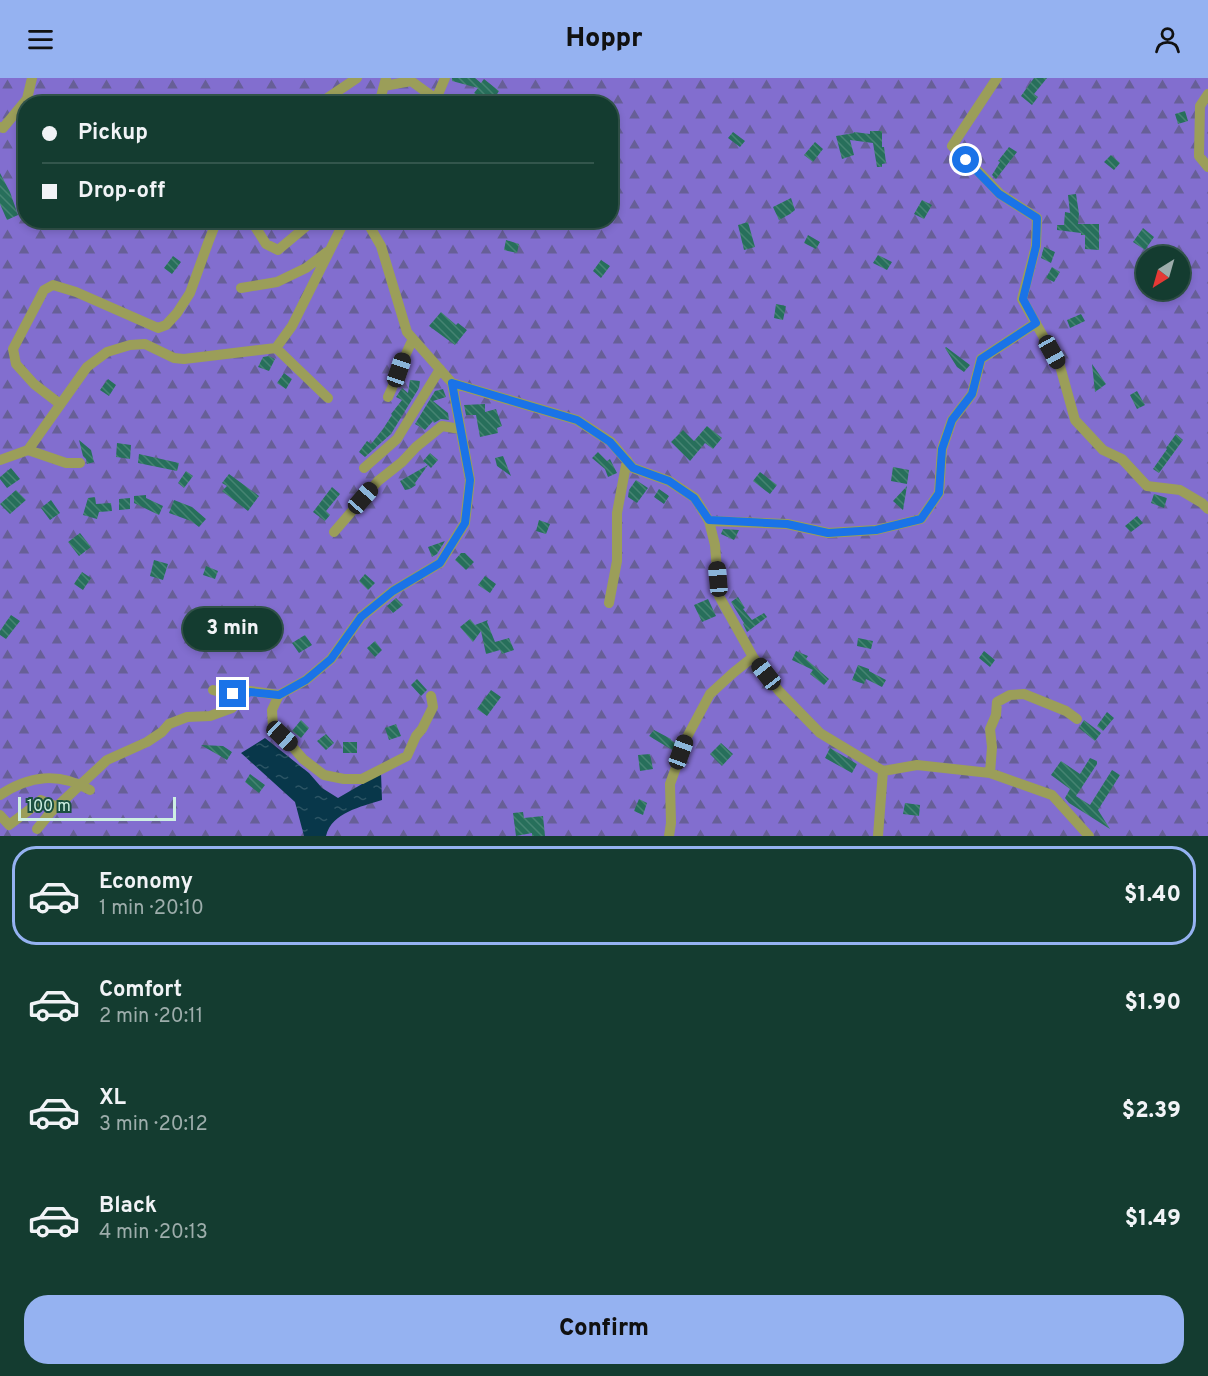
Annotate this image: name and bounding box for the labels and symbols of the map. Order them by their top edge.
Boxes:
route start [952,146,979,173]
north arrow [1136,246,1190,300]
car [1035,332,1069,372]
car [385,350,413,390]
car [344,479,382,517]
car [707,560,729,598]
callout: 3 min [184,607,282,649]
car [748,654,784,694]
route end [219,680,246,707]
car [263,717,301,755]
car [666,732,696,772]
scale bar [18,794,176,822]

